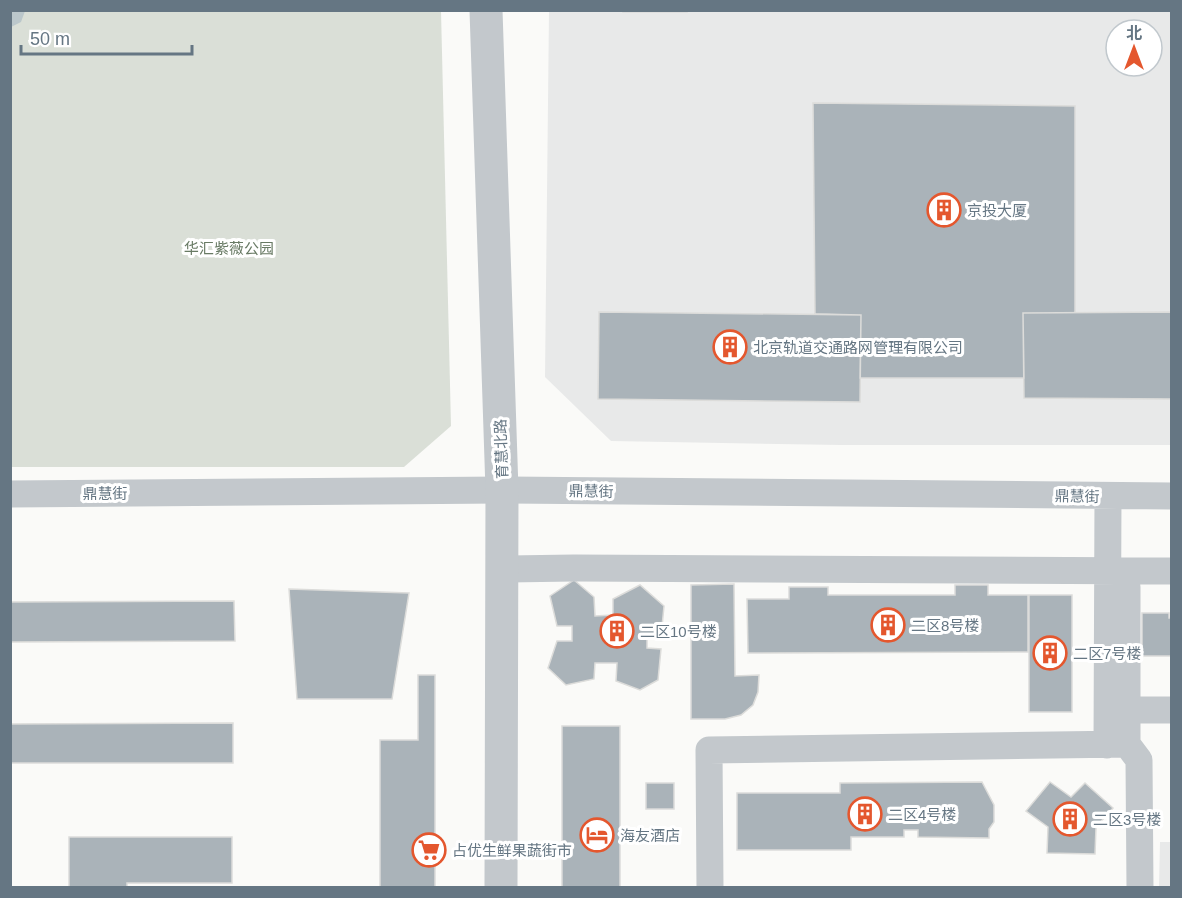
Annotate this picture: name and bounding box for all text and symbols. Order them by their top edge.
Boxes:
scale bar [21,18,192,56]
north arrow [1104,18,1164,78]
text: 北 [1126,25,1142,42]
text: 50 m [30,29,70,49]
building icon: 京投大厦 [926,192,962,228]
place label: 京投大厦 [967,202,1027,219]
park label: 华汇紫薇公园 [184,240,274,257]
building icon: 北京轨道交通路网管理有限公司 [712,329,748,365]
place label: 北京轨道交通路网管理有限公司 [753,339,963,356]
street label: 育慧北路 [491,419,511,479]
street label: 鼎慧街 [568,482,614,500]
street label: 鼎慧街 [82,485,128,502]
street label: 鼎慧街 [1054,487,1100,505]
building icon: 二区8号楼 [870,607,906,643]
building icon: 二区10号楼 [599,613,635,649]
place label: 二区8号楼 [911,617,979,634]
place label: 二区10号楼 [640,623,717,640]
building icon: 二区7号楼 [1032,635,1068,671]
place label: 二区7号楼 [1073,645,1141,662]
building icon: 二区4号楼 [847,796,883,832]
building icon: 二区3号楼 [1052,801,1088,837]
place label: 二区4号楼 [888,806,956,823]
place label: 二区3号楼 [1093,811,1161,828]
hotel icon: 海友酒店 [579,817,615,853]
place label: 海友酒店 [620,827,680,844]
supermarket icon: 占优生鲜果蔬街市 [411,832,447,868]
place label: 占优生鲜果蔬街市 [452,842,572,859]

